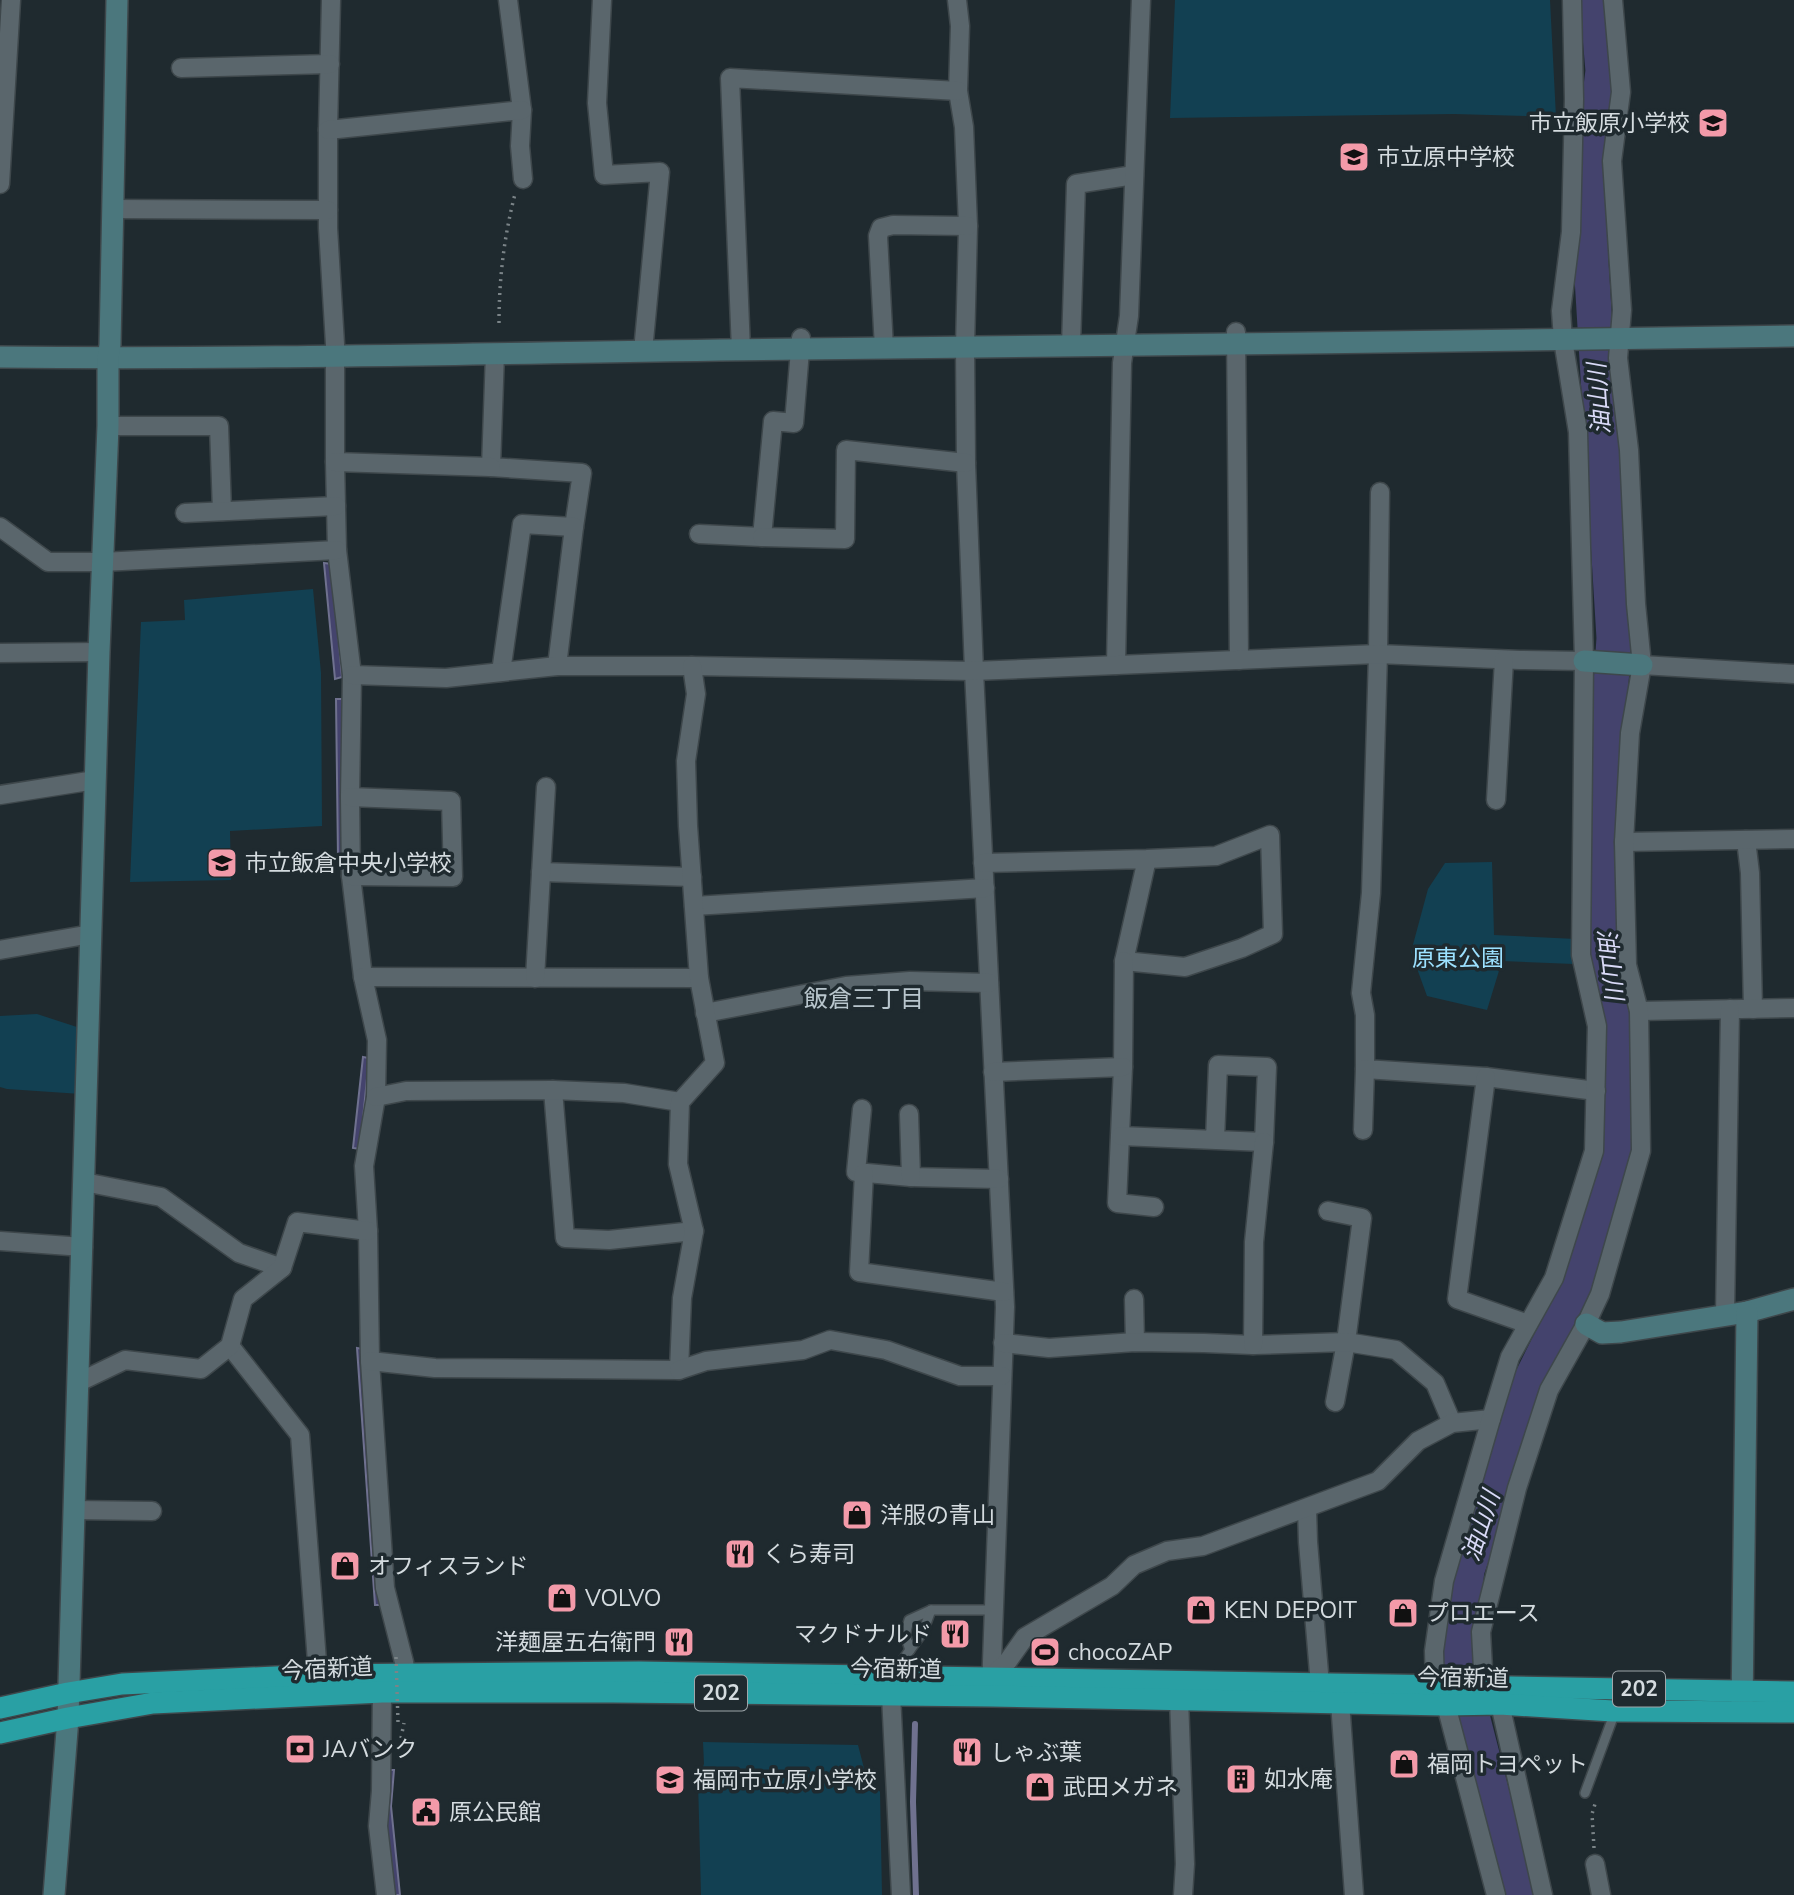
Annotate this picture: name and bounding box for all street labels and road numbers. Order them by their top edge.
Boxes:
street label: 今宿新道 [280,1651,374,1687]
street label: 今宿新道 [850,1653,942,1685]
street label: 今宿新道 [1417,1662,1509,1694]
road number: 202 [1613,1672,1665,1706]
road number: 202 [695,1676,747,1710]

